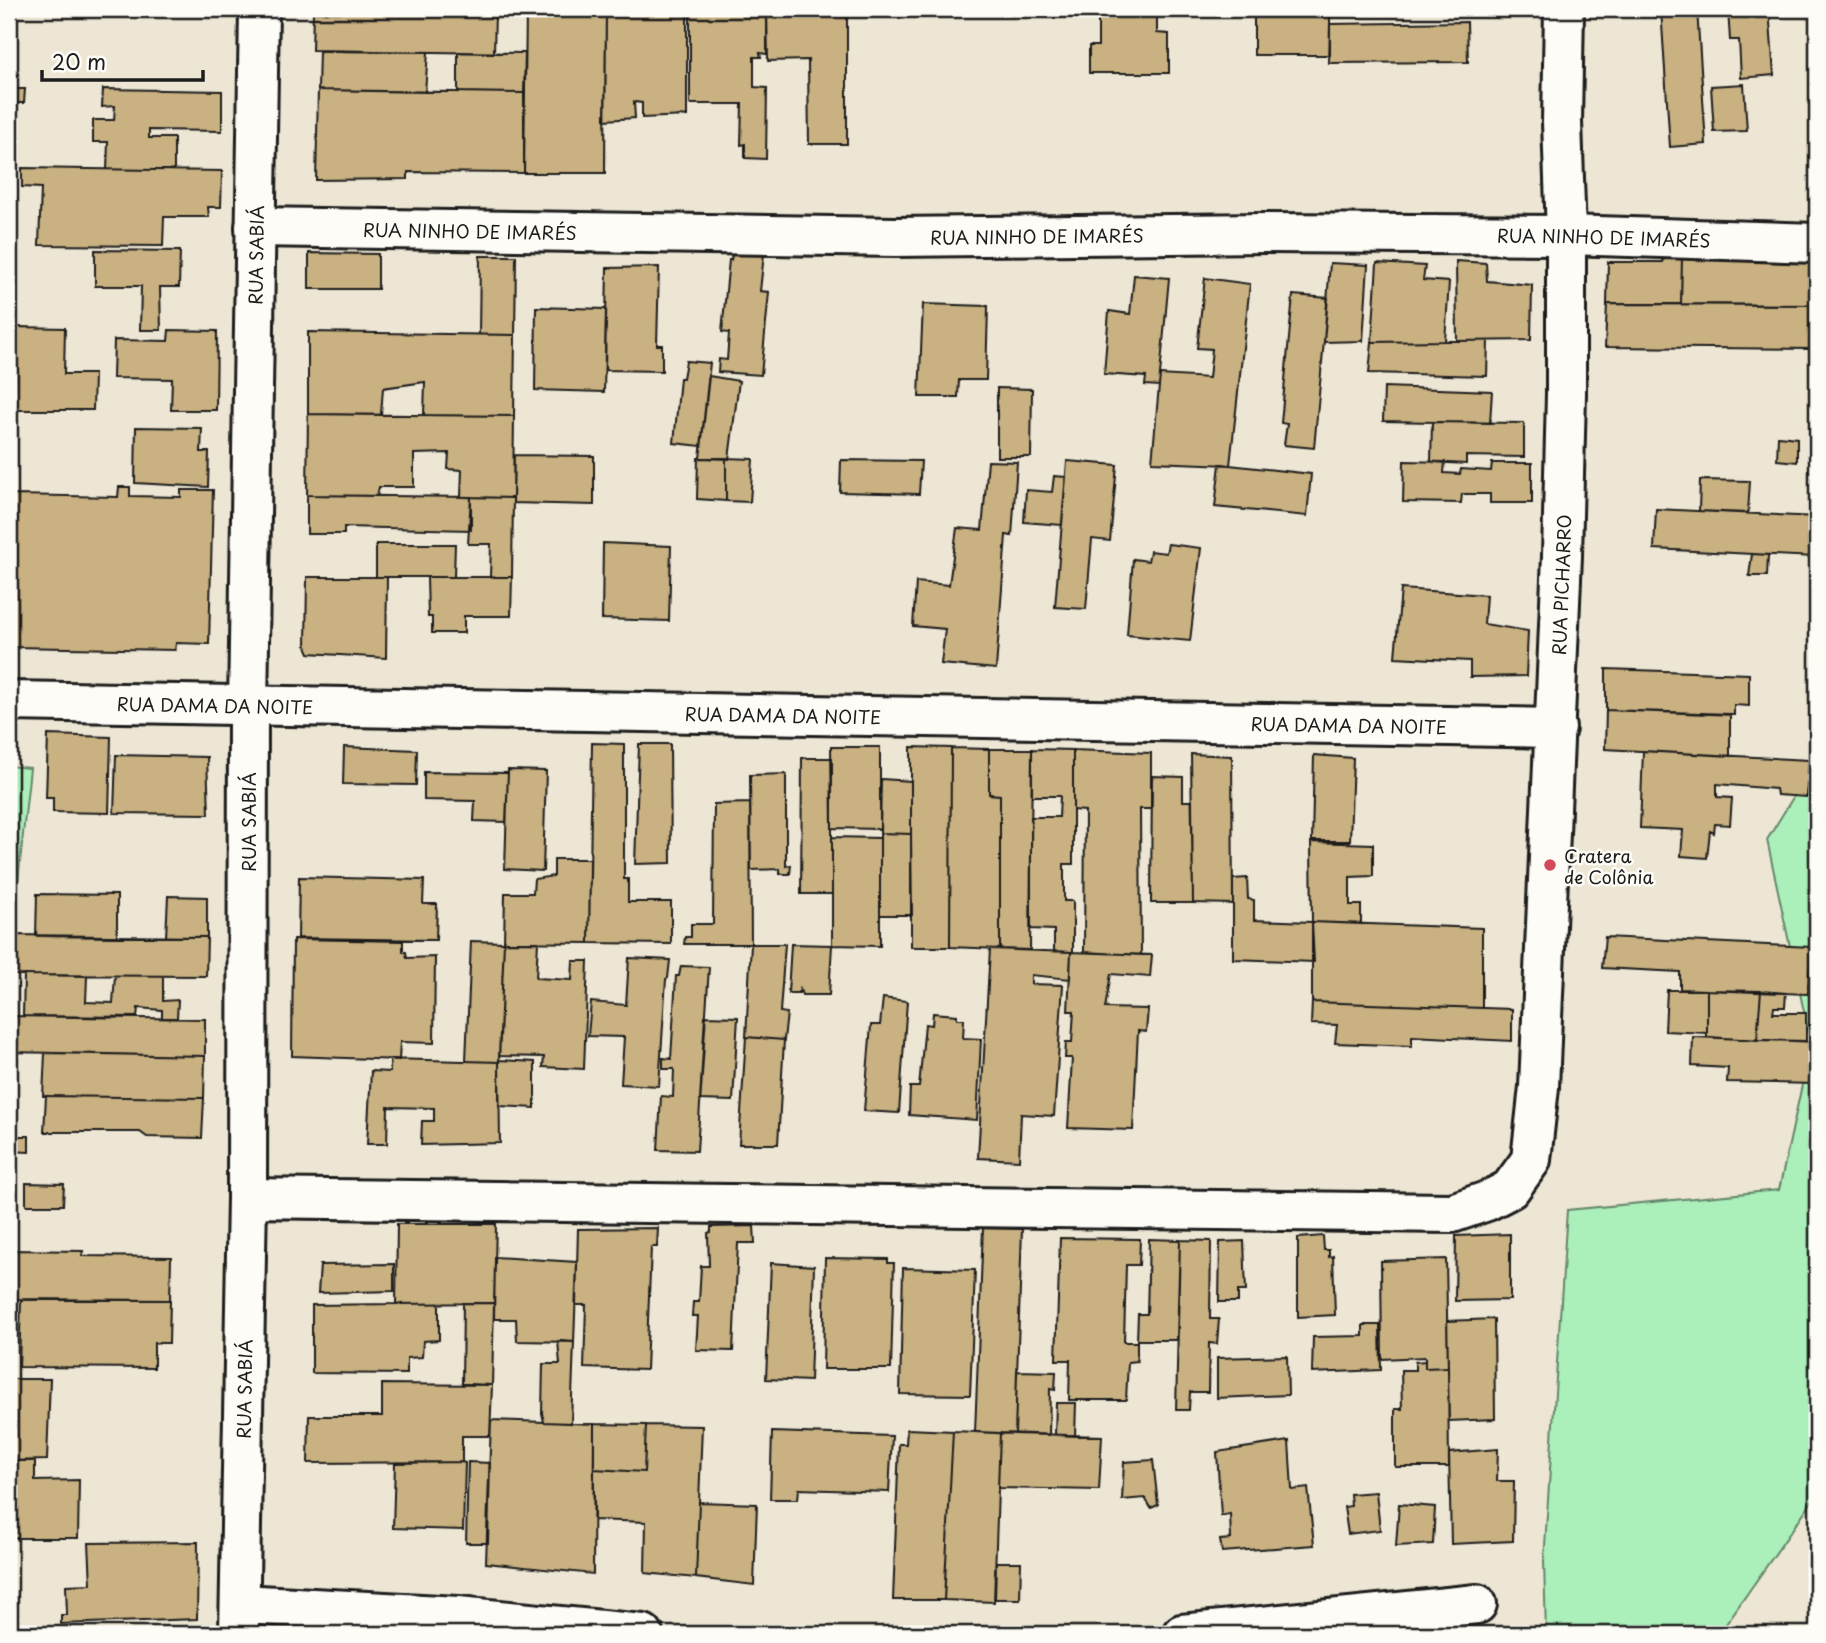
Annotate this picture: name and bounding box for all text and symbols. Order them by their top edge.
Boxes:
scale bar [42,38,203,82]
text: 20 m [52,45,106,77]
street label: RUA SABIÁ [241,205,269,305]
street label: RUA NINHO DE IMARÉS [363,215,577,246]
street label: RUA NINHO DE IMARÉS [930,221,1144,250]
street label: RUA NINHO DE IMARÉS [1497,221,1711,253]
street label: RUA PICHARRO [1544,514,1577,656]
street label: RUA DAMA DA NOITE [116,689,313,720]
street label: RUA DAMA DA NOITE [684,699,881,730]
street label: RUA DAMA DA NOITE [1250,709,1447,740]
street label: RUA SABIÁ [234,772,261,872]
place label: Cratera de Colônia [1564,842,1654,890]
marker: Cratera de Colônia [1542,857,1558,873]
street label: RUA SABIÁ [229,1339,258,1439]

